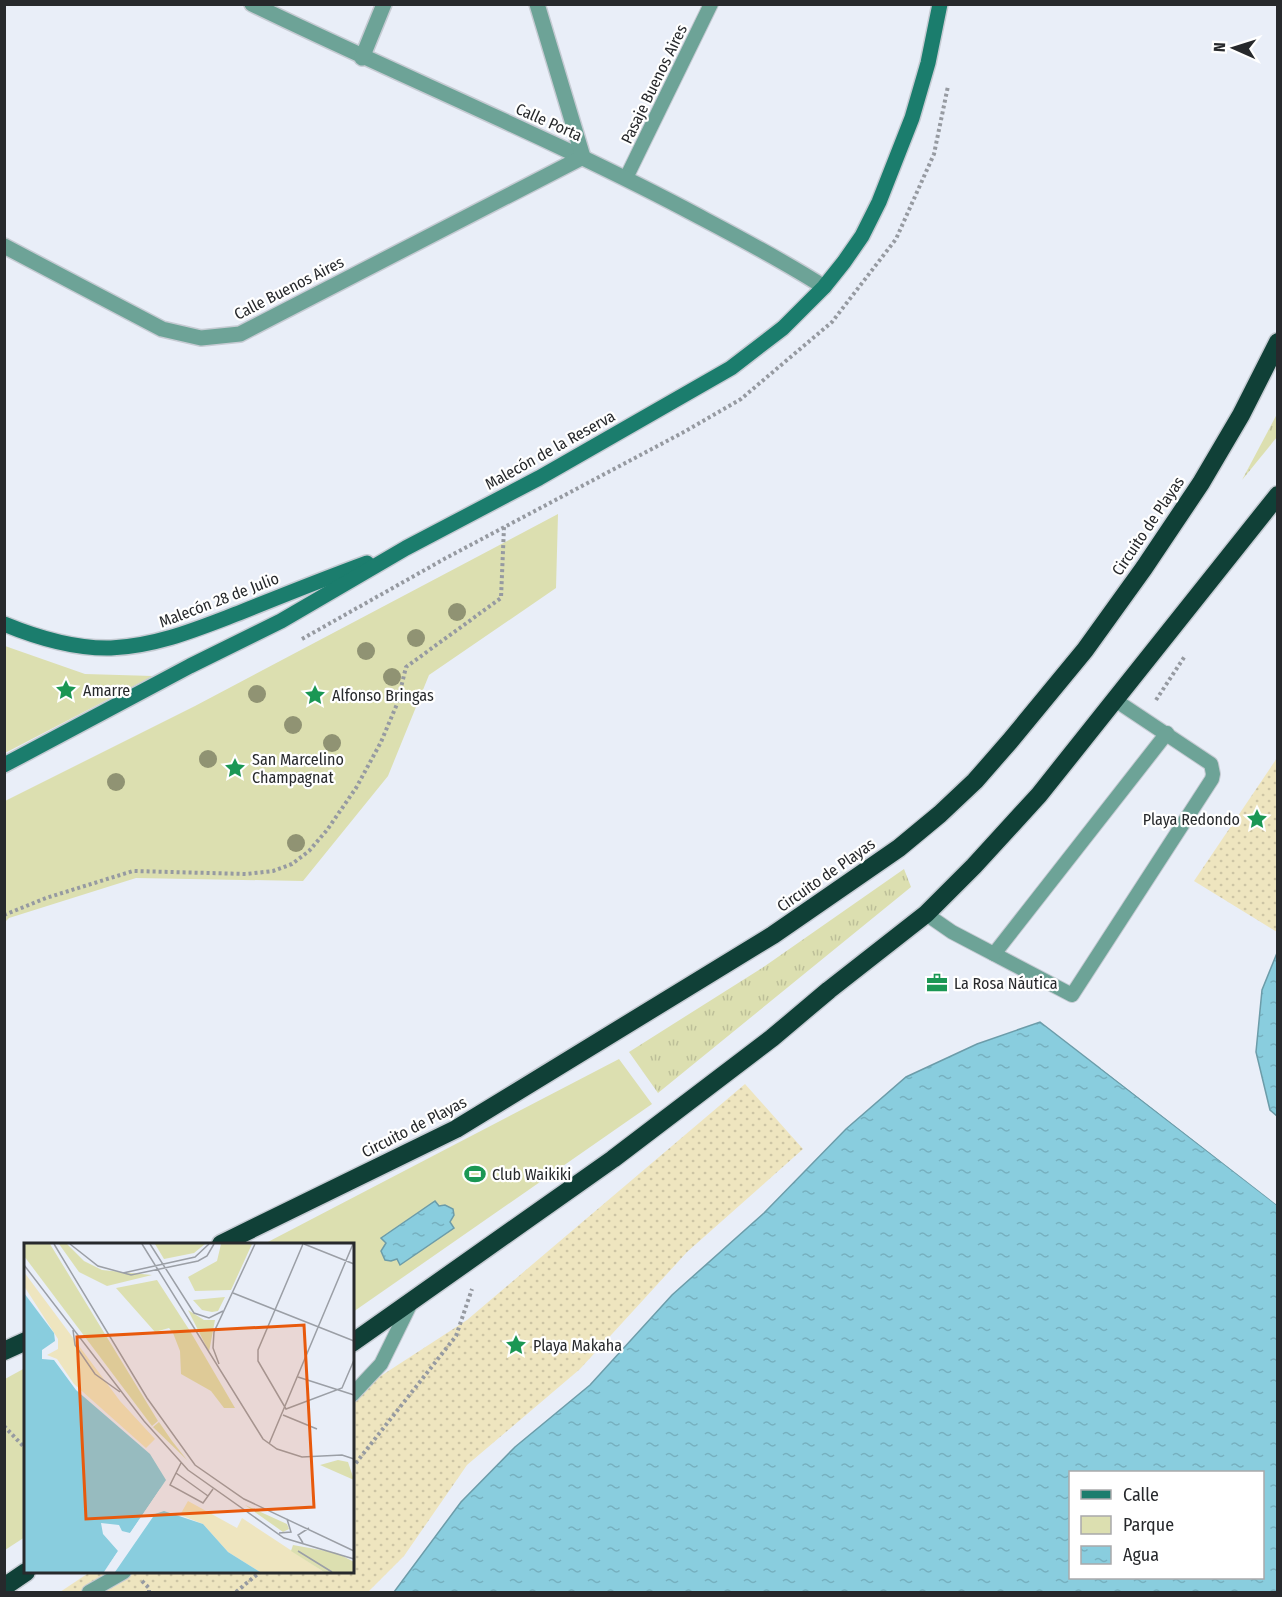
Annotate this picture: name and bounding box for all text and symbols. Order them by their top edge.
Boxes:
north arrow [1204,18,1264,78]
street label: Pasaje Buenos Aires [617,21,691,147]
text: N [1210,42,1229,53]
street label: Calle Porta [513,99,585,145]
street label: Calle Buenos Aires [231,252,347,324]
street label: Malecón de la Reserva [482,406,618,494]
street label: Circuito de Playas [1108,473,1188,579]
street label: Malecón 28 de Julio [156,568,282,632]
place icon: Amarre [54,678,78,702]
place label: Amarre [83,681,130,700]
place icon: Alfonso Bringas [303,683,327,707]
place label: Alfonso Bringas [332,686,434,705]
place label: San Marcelino Champagnat [252,750,344,787]
place icon: San Marcelino Champagnat [223,756,247,780]
place icon: Playa Redondo [1245,807,1269,831]
place label: Playa Redondo [1143,810,1240,829]
street label: Circuito de Playas [773,834,879,916]
office icon: La Rosa Náutica [925,971,949,995]
place label: La Rosa Náutica [954,974,1058,993]
street label: Circuito de Playas [358,1092,470,1162]
sports icon: Club Waikiki [463,1162,487,1186]
place label: Club Waikiki [492,1165,571,1184]
inset map [24,1243,354,1573]
place icon: Playa Makaha [504,1333,528,1357]
place label: Playa Makaha [533,1336,622,1355]
legend [1069,1471,1264,1579]
text: Calle [1123,1484,1159,1506]
text: Parque [1123,1514,1174,1536]
text: Agua [1123,1544,1159,1566]

